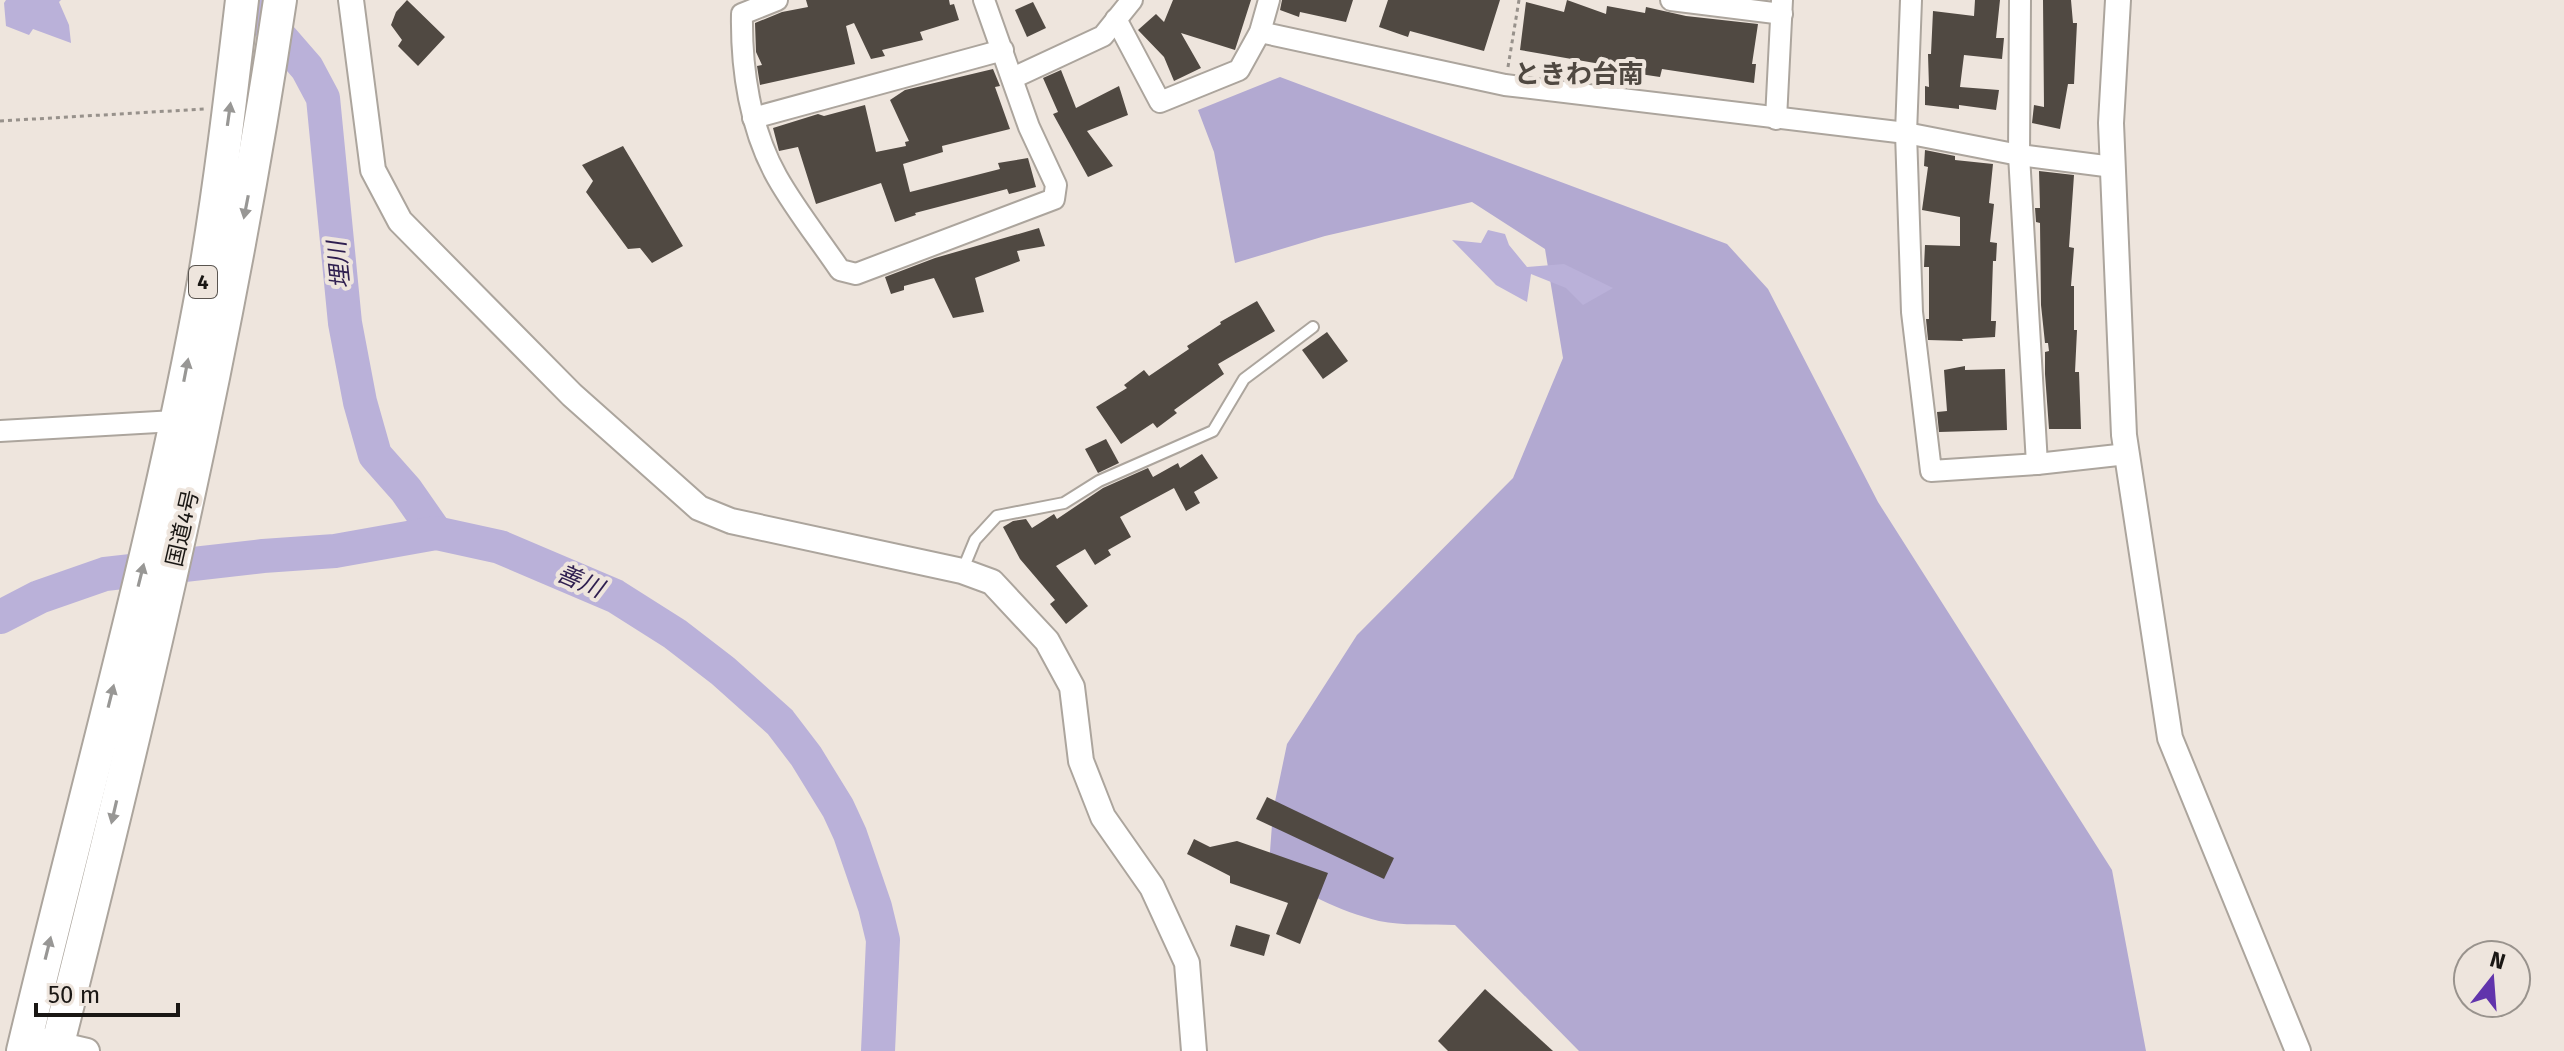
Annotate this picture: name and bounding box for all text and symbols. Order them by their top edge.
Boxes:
district label: ときわ台南 [1514,59,1644,90]
one-way arrow [223,101,236,126]
one-way arrow [239,195,251,220]
water label: 埋川 [322,237,355,290]
road number: 4 [189,266,217,298]
one-way arrow [180,357,192,382]
street label: 国道4号 [161,487,204,569]
water label: 善川 [552,559,610,604]
one-way arrow [135,563,148,588]
one-way arrow [105,683,118,708]
one-way arrow [107,799,119,824]
one-way arrow [43,935,55,960]
north arrow [2452,939,2532,1019]
text: N [2487,945,2509,975]
scale bar [36,967,178,1017]
text: 50 m [48,981,100,1009]

